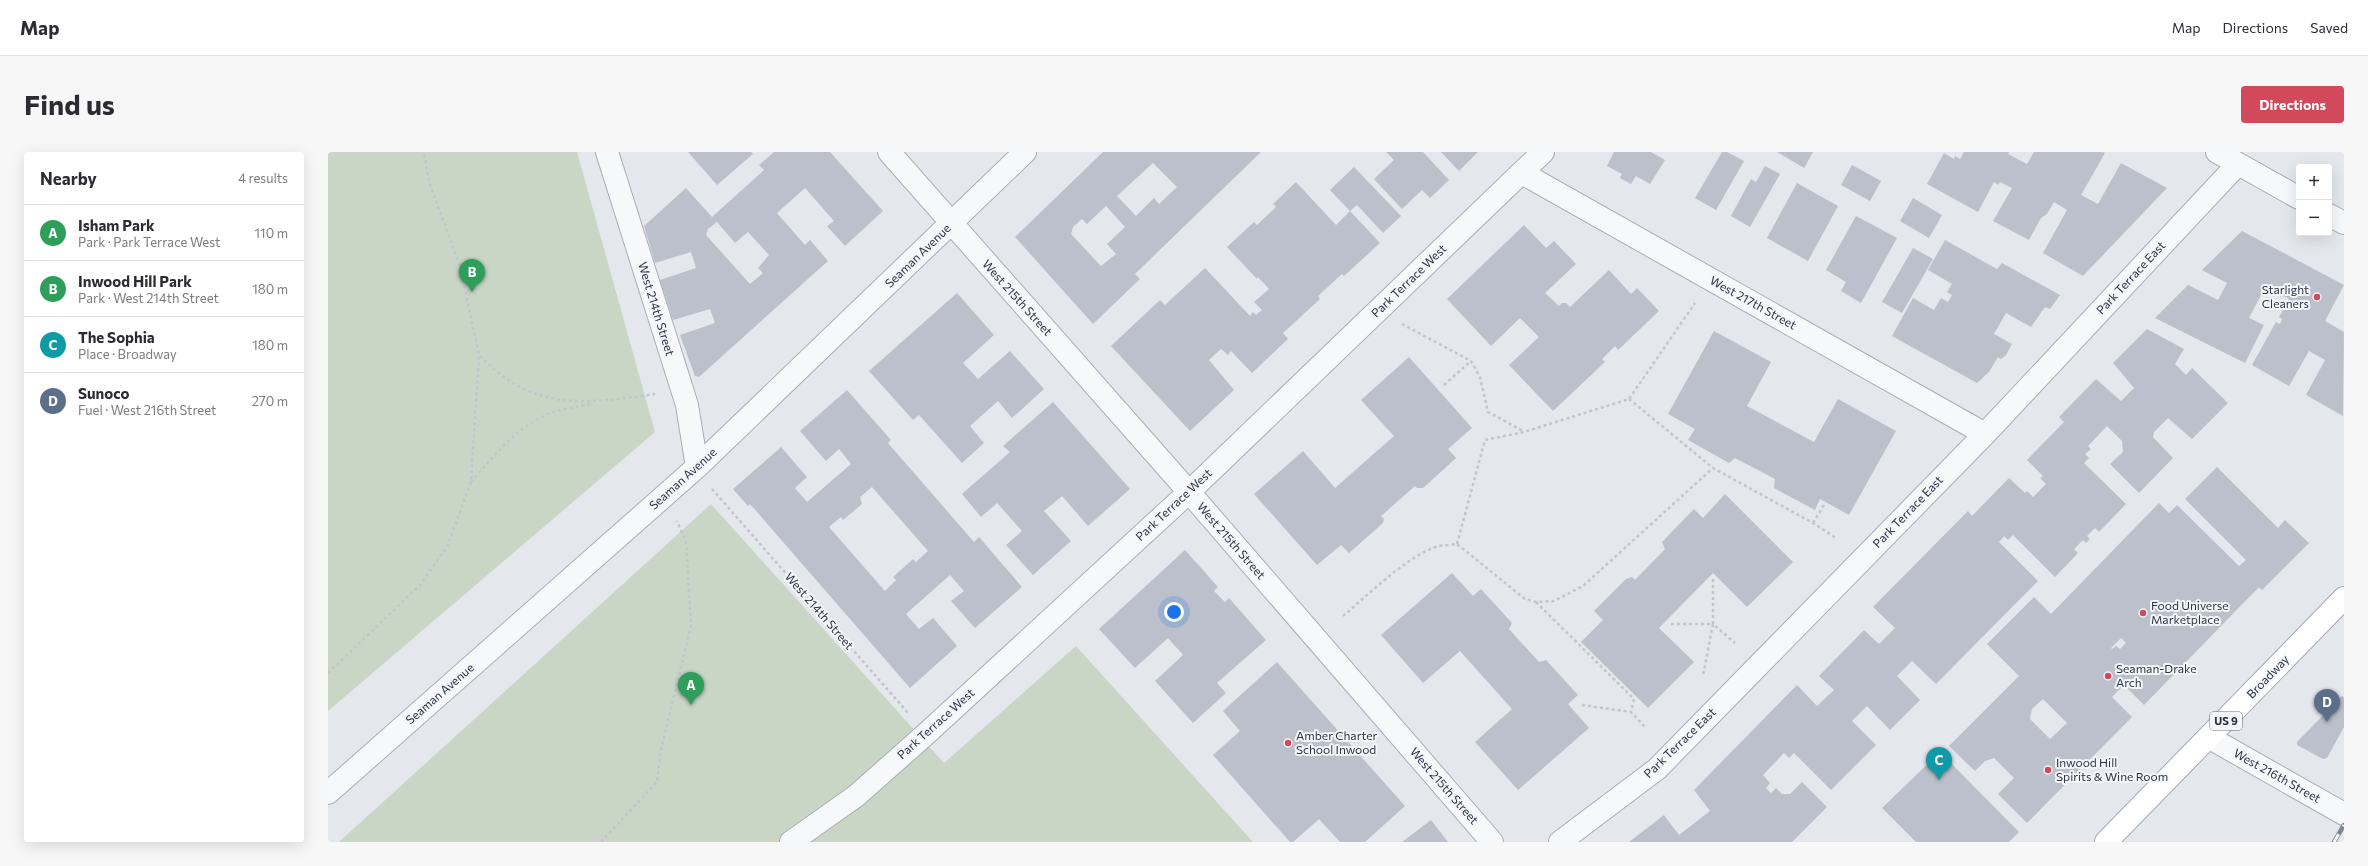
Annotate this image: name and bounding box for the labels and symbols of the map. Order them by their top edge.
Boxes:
street label: Seaman Avenue [882,221,953,290]
street label: Park Terrace East [2093,238,2168,317]
street label: Park Terrace West [1368,241,1449,320]
street label: West 215th Street [980,257,1055,338]
pin: B [459,259,485,292]
street label: West 214th Street [636,260,678,357]
street label: West 217th Street [1708,273,1799,332]
place label: Starlight Cleaners [2262,282,2309,310]
marker: Starlight Cleaners [2312,292,2322,302]
street label: Seaman Avenue [646,444,719,512]
street label: Park Terrace West [1132,465,1214,543]
street label: Park Terrace East [1869,472,1945,550]
street label: West 215th Street [1195,499,1269,582]
street label: West 214th Street [783,569,857,652]
place label: Food Universe Marketplace [2151,598,2229,626]
your location [1164,602,1184,622]
marker: Food Universe Marketplace [2138,608,2148,618]
street label: Broadway [2243,652,2291,701]
street label: Seaman Avenue [402,660,476,727]
place label: Seaman-Drake Arch [2116,661,2197,689]
marker: Seaman-Drake Arch [2103,671,2113,681]
pin: A [678,672,704,705]
street label: Park Terrace West [894,685,977,762]
pin: D [2314,689,2340,722]
street label: Park Terrace East [1640,704,1718,780]
road number: US 9 [2210,712,2242,730]
place label: Amber Charter School Inwood [1296,728,1378,756]
marker: Amber Charter School Inwood [1283,738,1293,748]
street label: West 215th Street [1408,744,1482,827]
street label: West 216th Street [2231,745,2324,805]
pin: C [1926,747,1952,780]
place label: Inwood Hill Spirits & Wine Room [2056,755,2168,783]
marker: Inwood Hill Spirits & Wine Room [2043,765,2053,775]

